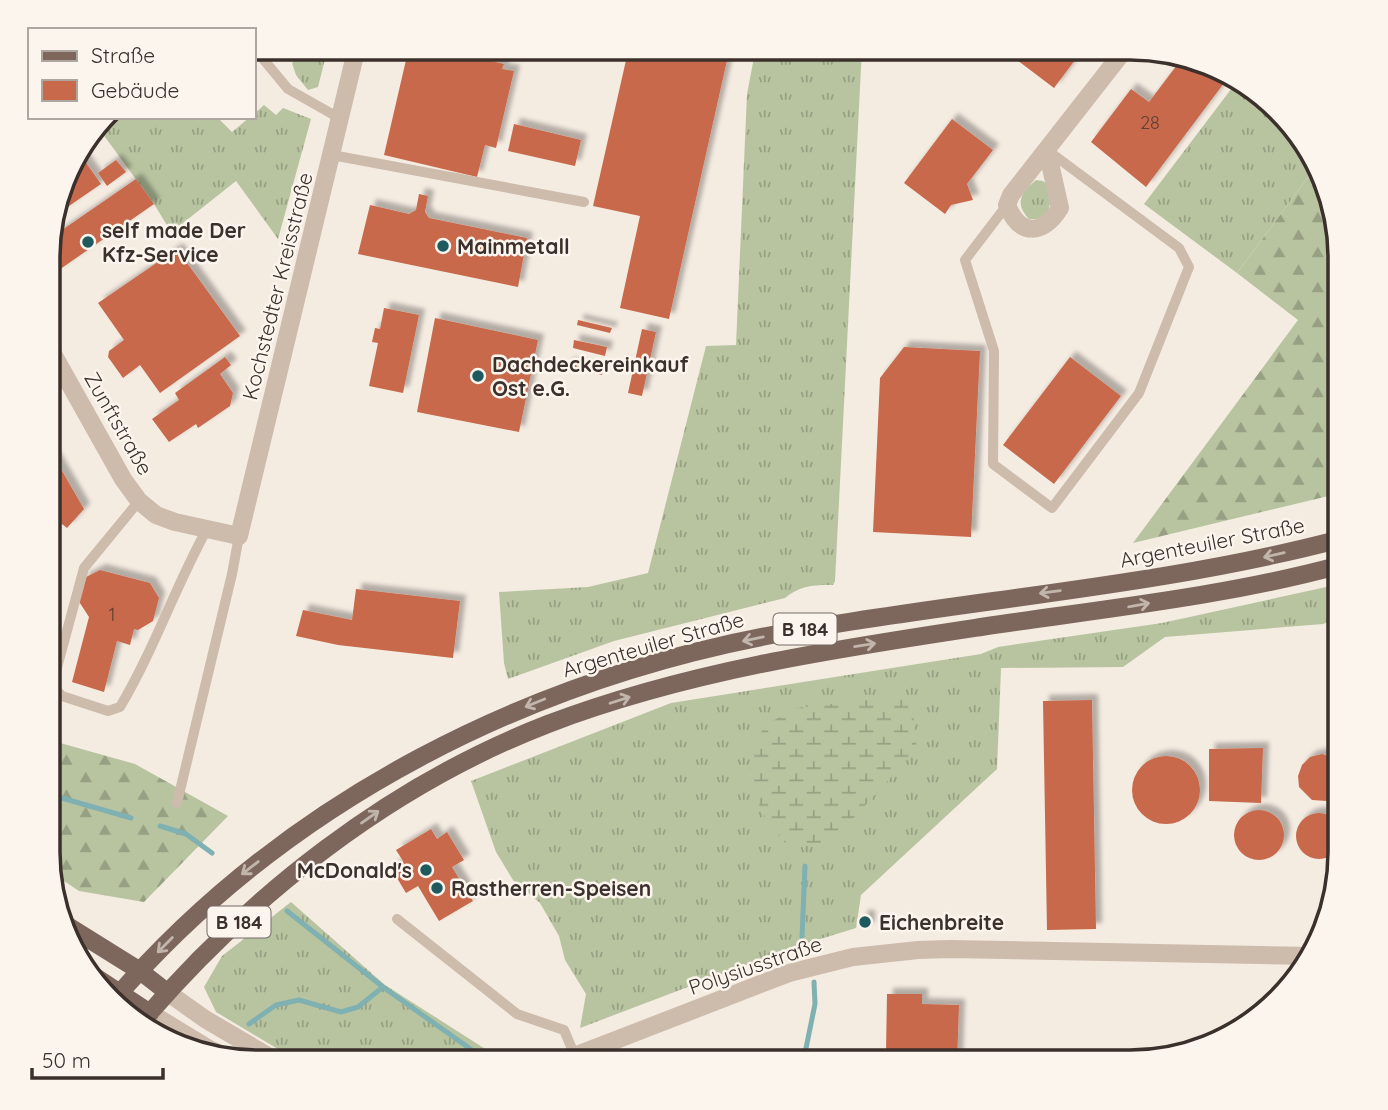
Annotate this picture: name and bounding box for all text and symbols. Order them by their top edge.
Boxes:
legend [28,28,256,119]
text: Straße [91,42,155,68]
text: Gebäude [91,77,179,103]
house number: 28 [1140,111,1160,134]
street label: Kochstedter Kreisstraße [236,170,318,402]
place label: self made Der Kfz-Service [102,217,246,267]
place label: Mainmetall [457,233,570,259]
marker: self made Der Kfz-Service [80,234,96,250]
marker: Mainmetall [435,238,451,254]
place label: Dachdeckereinkauf Ost e.G. [492,351,689,401]
street label: Zunftstraße [79,367,159,479]
marker: Dachdeckereinkauf Ost e.G. [470,368,486,384]
street label: Argenteuiler Straße [1117,511,1307,573]
one-way arrow [1263,549,1286,563]
one-way arrow [1039,586,1062,599]
one-way arrow [1127,598,1150,611]
house number: 1 [109,603,115,626]
street label: Argenteuiler Straße [559,606,747,682]
road number: B 184 [774,614,836,644]
one-way arrow [742,633,765,647]
one-way arrow [853,638,876,651]
one-way arrow [608,693,630,705]
one-way arrow [524,698,546,711]
one-way arrow [360,810,379,824]
place label: McDonald's [297,857,412,883]
one-way arrow [241,860,259,876]
marker: McDonald's [418,862,434,878]
place label: Rastherren-Speisen [451,875,651,901]
marker: Rastherren-Speisen [429,880,445,896]
road number: B 184 [208,906,270,938]
place label: Eichenbreite [879,909,1004,935]
marker: Eichenbreite [857,914,873,930]
street label: Polysiusstraße [685,930,825,1000]
one-way arrow [157,937,174,954]
scale bar [32,1036,163,1080]
text: 50 m [42,1047,91,1073]

